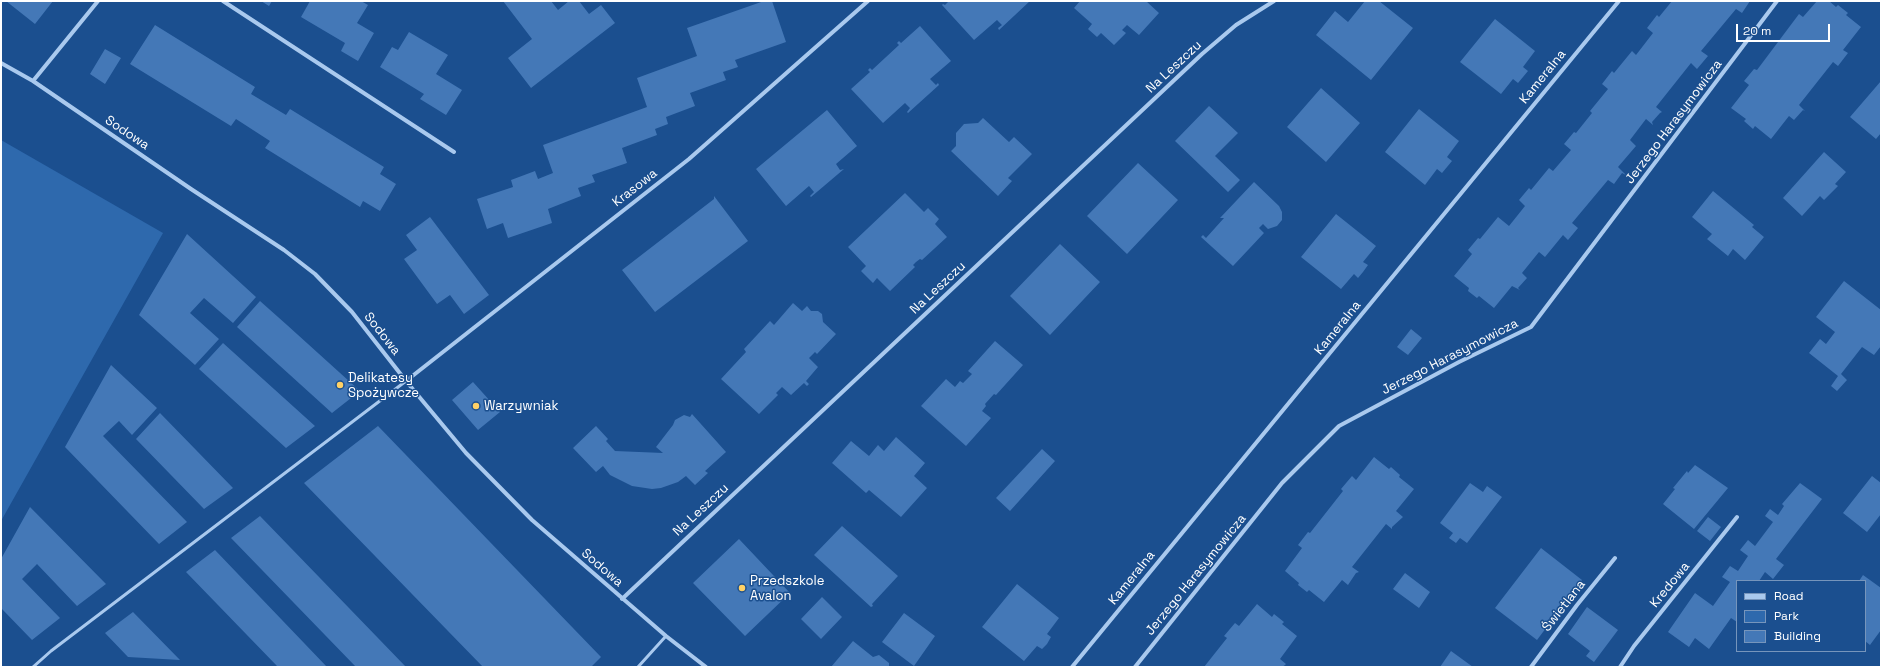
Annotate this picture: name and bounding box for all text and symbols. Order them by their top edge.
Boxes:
scale bar [1738,16,1832,42]
text: 20 m [1743,23,1771,39]
street label: Na Leszczu [1143,37,1205,97]
street label: Kameralna [1516,47,1570,107]
street label: Jerzego Harasymowicza [1622,57,1726,187]
street label: Sodowa [102,113,152,153]
street label: Krasowa [609,166,661,210]
street label: Na Leszczu [907,258,969,318]
street label: Kameralna [1311,298,1365,358]
street label: Sodowa [360,309,404,359]
street label: Jerzego Harasymowicza [1379,316,1521,398]
place label: Delikatesy Spożywcze [348,370,419,401]
marker: Delikatesy Spożywcze [335,380,345,390]
place label: Warzywniak [484,398,558,414]
marker: Warzywniak [471,401,481,411]
street label: Na Leszczu [670,480,732,540]
street label: Jerzego Harasymowicza [1142,511,1250,639]
street label: Sodowa [578,546,626,590]
street label: Kameralna [1105,548,1159,608]
street label: Kredowa [1647,559,1693,611]
place label: Przedszkole Avalon [750,573,824,604]
street label: Świetlana [1539,577,1589,635]
legend [1736,580,1866,652]
marker: Przedszkole Avalon [737,583,747,593]
text: Road [1774,588,1803,604]
text: Park [1774,608,1799,624]
text: Building [1774,628,1821,644]

